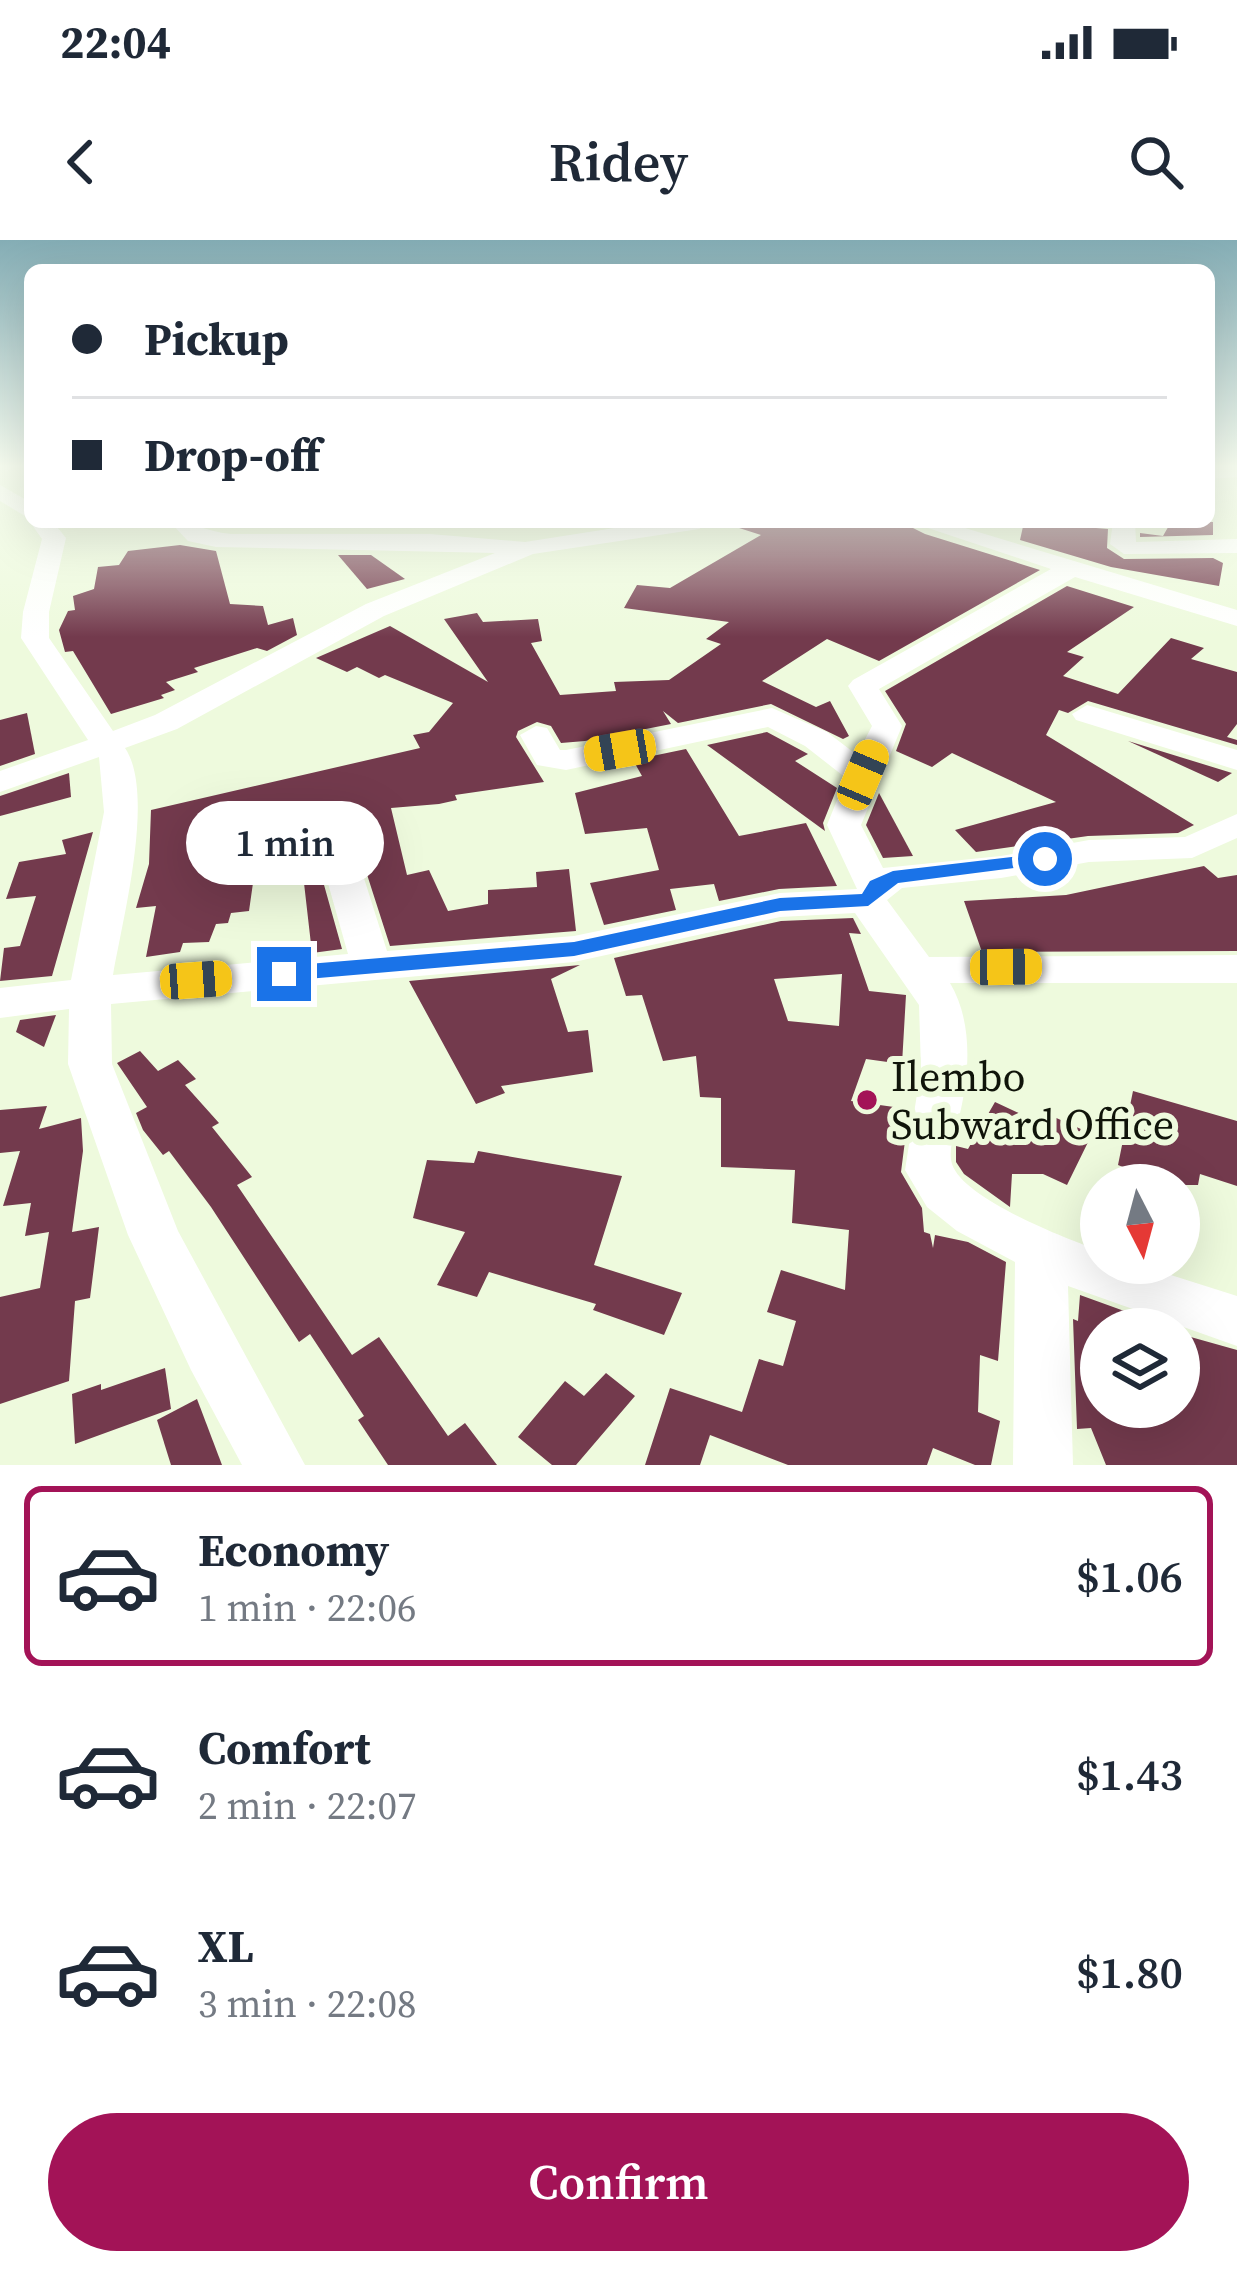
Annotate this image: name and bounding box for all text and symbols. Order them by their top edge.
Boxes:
text: 22:04 [60,11,171,73]
text: Ridey [549,125,688,199]
icon: back [48,129,114,195]
icon: search [1123,129,1189,195]
text: Pickup [144,308,289,370]
text: Drop-off [144,424,320,486]
car [581,726,659,774]
car [832,735,894,815]
callout: 1 min [185,800,383,884]
text: 1 min [235,816,335,869]
route start [1018,832,1072,886]
route end [257,947,311,1001]
car [970,948,1042,986]
car [159,960,233,1000]
place label: Ilembo Subward Office [891,1047,1174,1153]
marker: Ilembo Subward Office [854,1087,880,1113]
north arrow [1080,1164,1200,1284]
map controls [1080,1164,1200,1428]
button: layers [1080,1308,1200,1428]
text: Economy [198,1519,389,1581]
icon: car [54,1522,162,1630]
text: $1.06 [1076,1545,1183,1607]
text: 1 min · 22:06 [198,1581,417,1634]
text: Comfort [198,1717,371,1779]
icon: car [54,1720,162,1828]
text: $1.43 [1076,1743,1183,1805]
text: 2 min · 22:07 [198,1779,417,1832]
text: XL [198,1915,254,1977]
icon: car [54,1918,162,2026]
text: $1.80 [1076,1941,1183,2003]
text: 3 min · 22:08 [198,1977,417,2030]
button: Confirm [48,2113,1189,2251]

